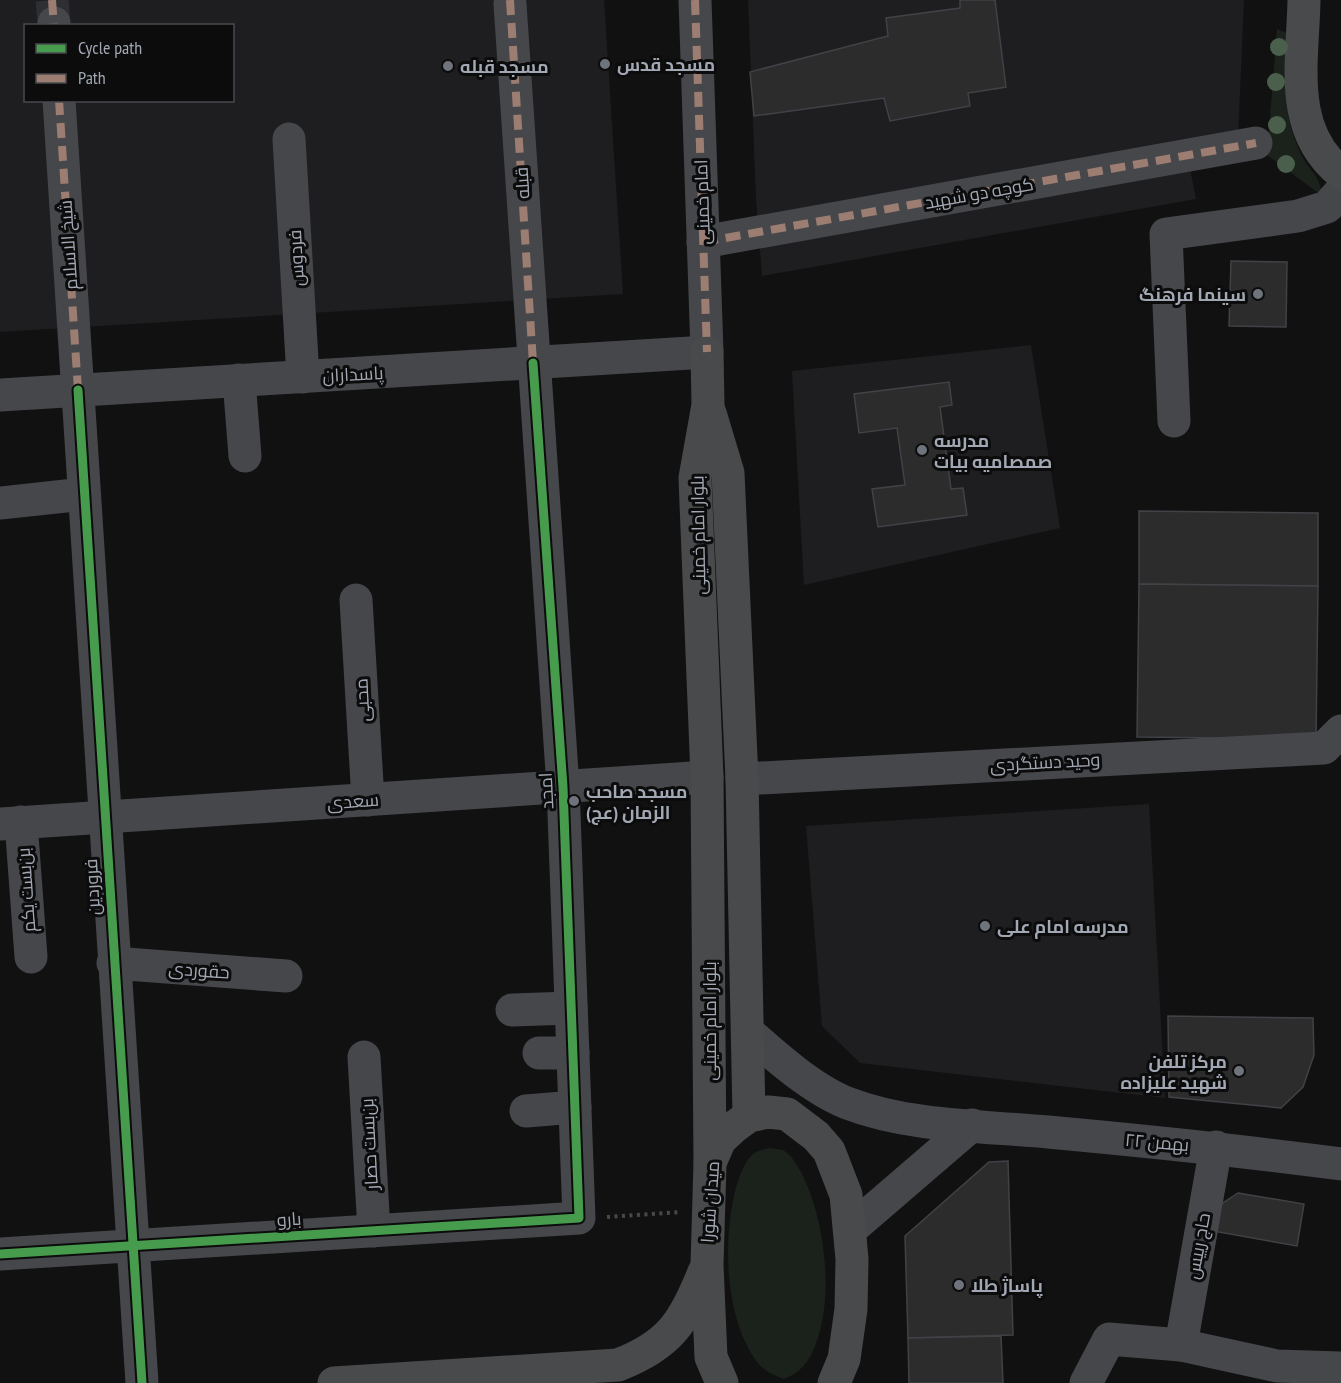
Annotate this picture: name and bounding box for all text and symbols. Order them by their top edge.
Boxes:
legend [24,24,234,102]
text: Cycle path [78,36,142,59]
place label: مسجد قدس [617,53,715,76]
place label: مسجد قبله [460,55,549,78]
marker: مسجد قدس [598,57,612,71]
marker: مسجد قبله [441,59,455,73]
text: Path [78,66,106,89]
street label: امام خمینی [689,159,716,245]
street label: قبله [509,166,535,200]
street label: کوچه دو شهید [923,172,1035,215]
street label: شیخ الاسلام [53,199,84,291]
street label: فردوس [283,229,309,287]
place label: سینما فرهنگ [1139,283,1246,306]
marker: سینما فرهنگ [1251,287,1265,301]
street label: پاسداران [322,361,384,388]
place label: مدرسه صمصامیه بیات [934,429,1052,473]
marker: مدرسه صمصامیه بیات [915,443,929,457]
street label: بلوار امام خمینی [685,475,712,595]
street label: محبی [349,678,375,722]
street label: وحید دستگردی [989,748,1101,776]
street label: امجد [534,772,558,810]
place label: مسجد صاحب الزمان (عج) [586,780,687,825]
street label: سعدی [326,788,380,814]
marker: مسجد صاحب الزمان (عج) [567,794,581,808]
street label: بن‌بست یکم [12,847,41,933]
street label: فروردین [79,858,105,916]
place label: مدرسه امام علی [997,915,1129,939]
marker: مدرسه امام علی [978,919,992,933]
street label: حقوردی [168,956,230,984]
street label: بلوار امام خمینی [698,961,722,1081]
place label: مرکز تلفن شهید علیزاده [1121,1050,1227,1094]
marker: مرکز تلفن شهید علیزاده [1232,1064,1246,1078]
street label: بن‌بست حصار [355,1098,383,1191]
street label: ۲۲ بهمن [1124,1128,1190,1156]
street label: میدان شورا [696,1160,724,1244]
street label: بارو [276,1207,302,1231]
street label: حاج رییس [1181,1211,1216,1281]
place label: پاساژ طلا [971,1274,1043,1298]
marker: پاساژ طلا [952,1278,966,1292]

